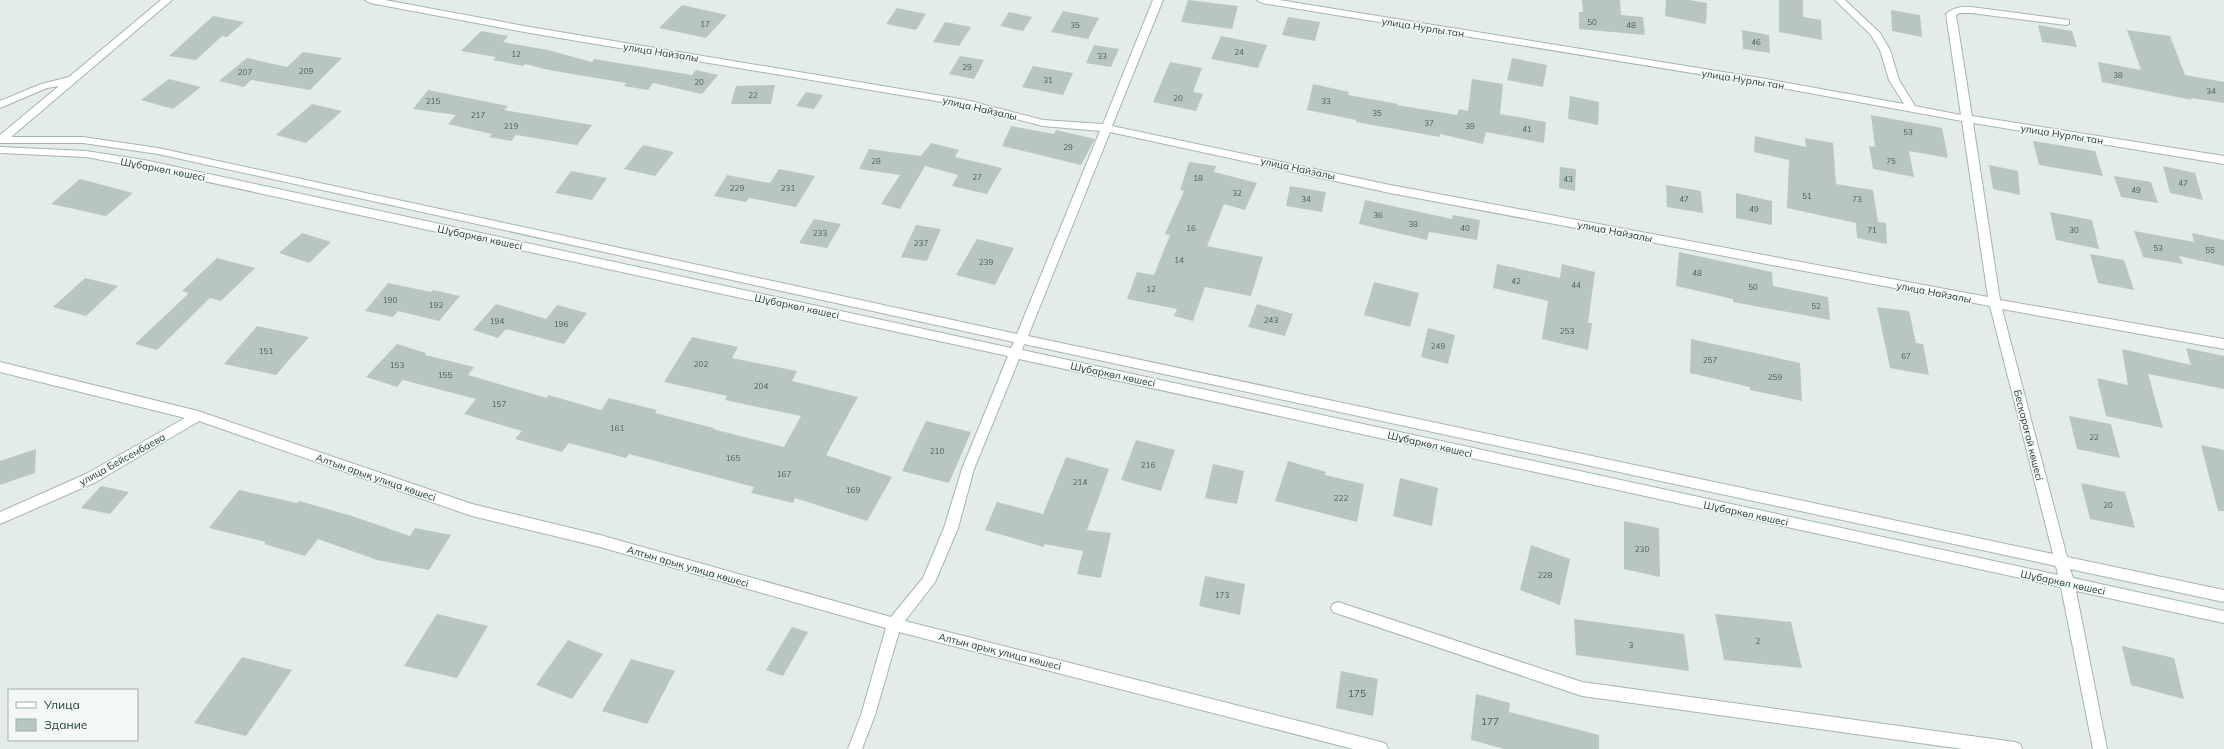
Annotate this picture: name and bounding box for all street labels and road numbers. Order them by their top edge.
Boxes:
street label: улица Нурлы тан [1381,15,1465,40]
street label: улица Найзалы [622,40,699,65]
street label: улица Нурлы тан [1701,67,1785,92]
street label: улица Найзалы [941,94,1018,123]
street label: улица Нурлы тан [2020,122,2104,147]
street label: улица Найзалы [1259,154,1336,183]
street label: Шұбаркөл көшесі [119,155,206,184]
street label: улица Найзалы [1576,218,1653,245]
street label: Шұбаркөл көшесі [436,222,523,253]
street label: улица Найзалы [1895,279,1972,306]
street label: Шұбаркөл көшесі [753,291,840,322]
street label: Шұбаркөл көшесі [1069,359,1156,390]
street label: Бесқарағай көшесі [2011,388,2046,482]
street label: Шұбаркөл көшесі [1386,428,1473,461]
street label: улица Бейсембаева [77,430,168,489]
street label: Алтын арық улица көшесі [314,451,438,504]
street label: Шұбаркөл көшесі [1702,498,1789,529]
street label: Алтын арық улица көшесі [625,543,750,590]
street label: Шұбаркөл көшесі [2019,567,2106,598]
street label: Алтын арық улица көшесі [937,630,1063,673]

